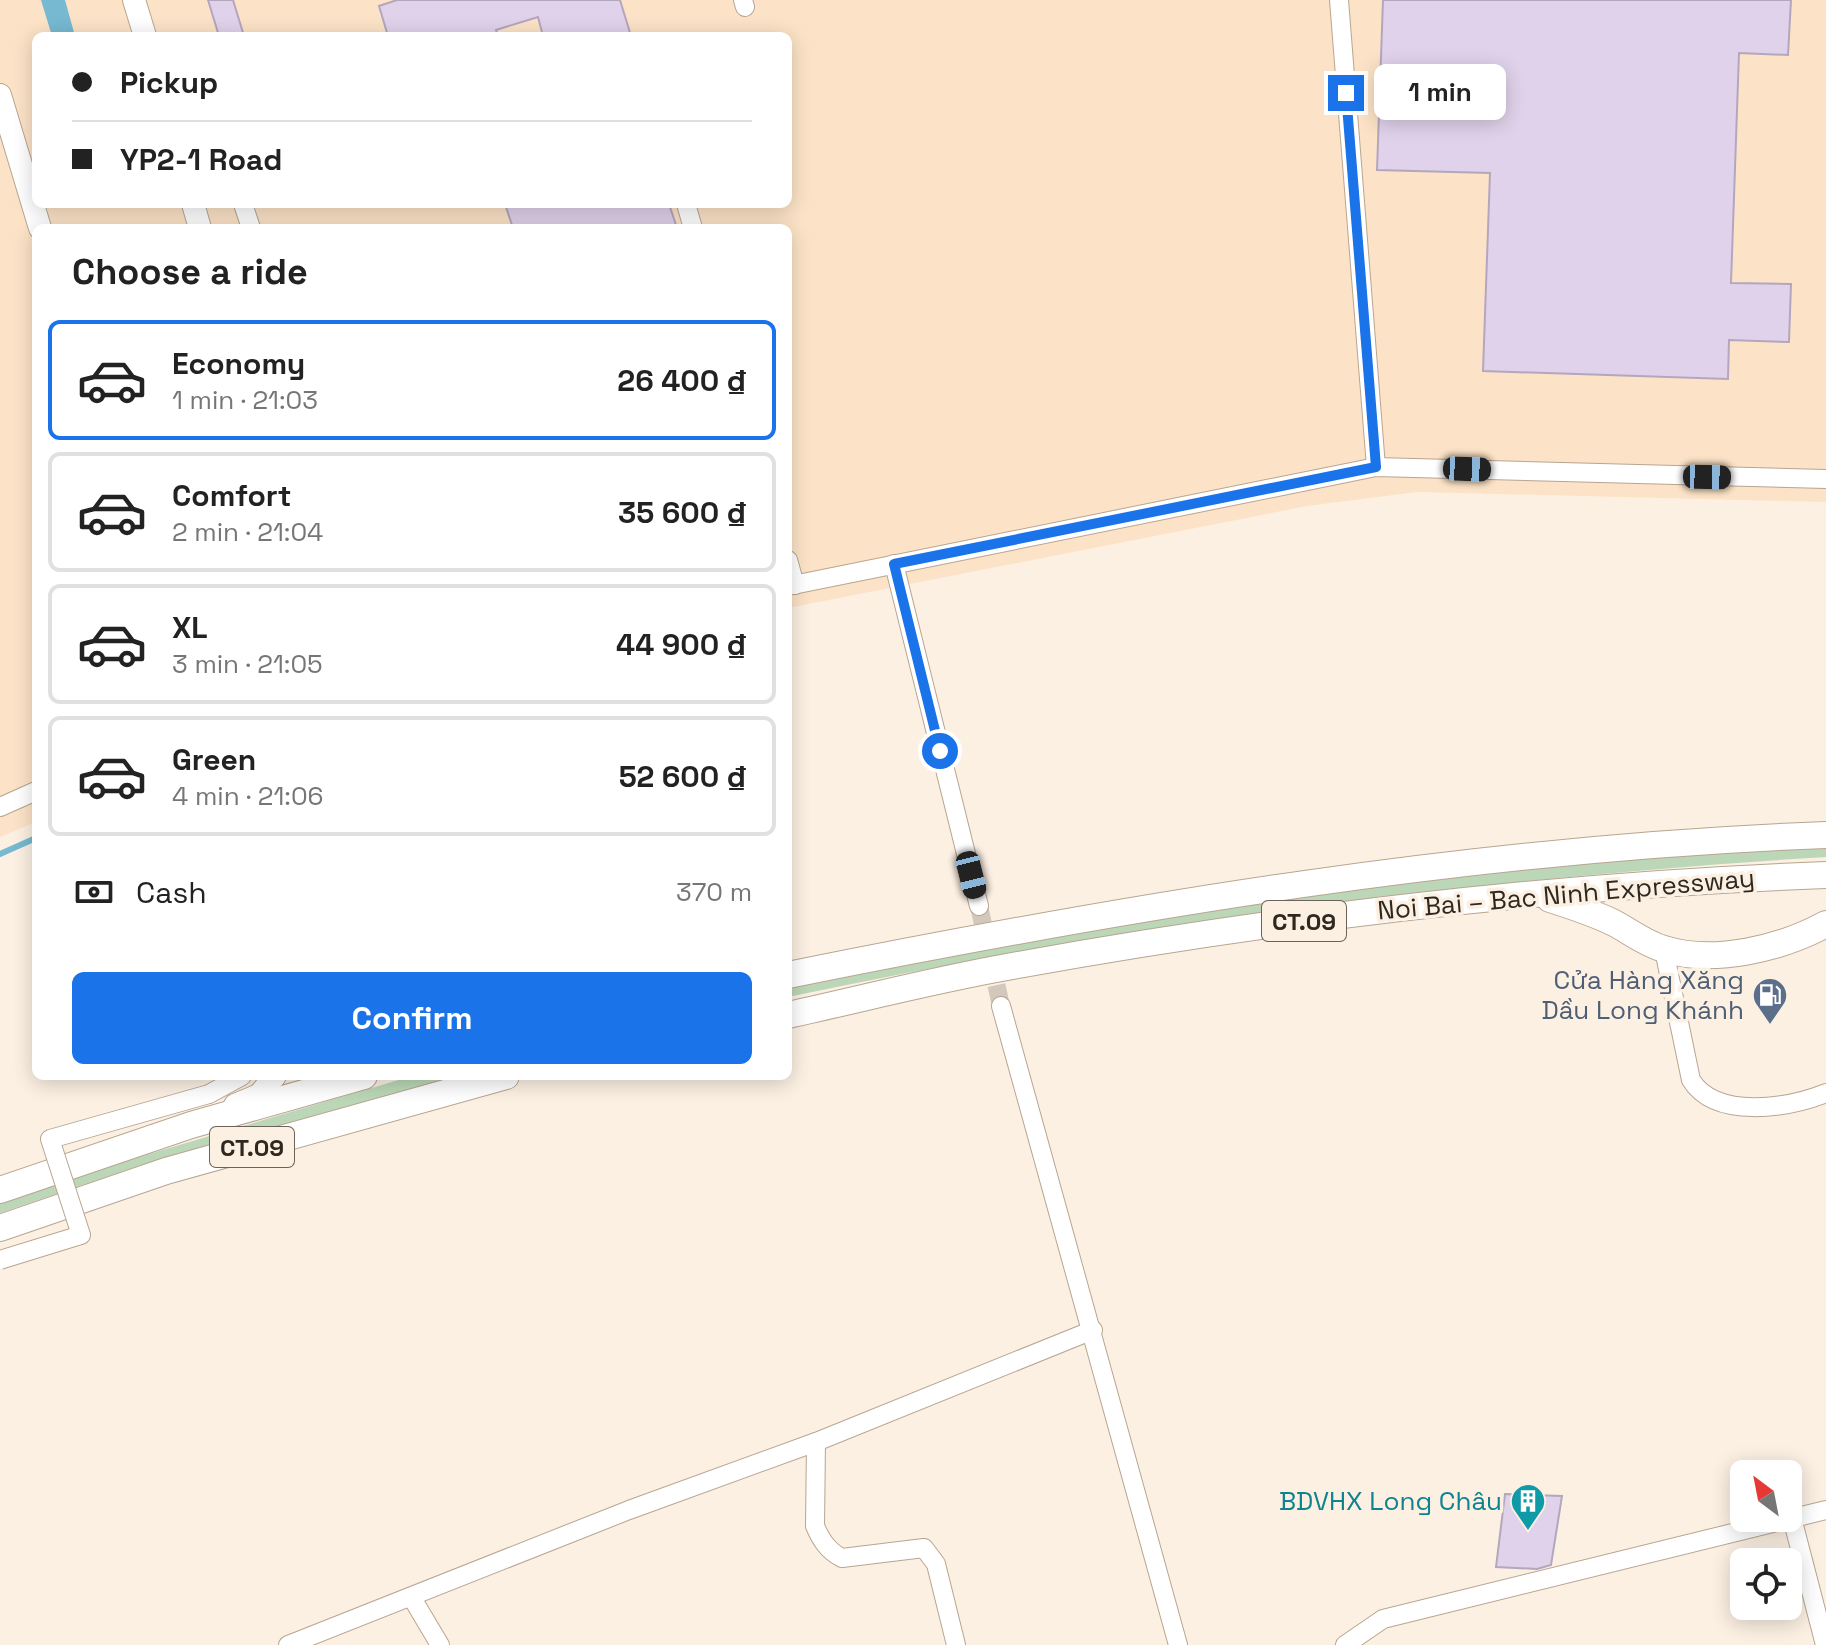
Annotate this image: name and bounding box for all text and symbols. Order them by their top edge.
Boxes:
text: Pickup [120,63,218,102]
callout: 1 min [1374,65,1506,121]
route end [1328,75,1364,111]
text: 1 min [1408,75,1472,109]
text: YP2-1 Road [120,140,282,179]
text: Choose a ride [72,249,308,295]
icon: car [76,344,148,416]
text: Economy [172,344,305,383]
text: 26 400 ₫ [617,361,748,400]
text: 1 min · 21:03 [172,383,318,417]
car [1443,456,1491,482]
car [1683,465,1731,489]
icon: car [76,476,148,548]
text: Comfort [172,476,291,515]
text: 35 600 ₫ [618,493,748,532]
text: 2 min · 21:04 [172,515,323,549]
icon: car [76,608,148,680]
text: XL [172,608,208,647]
text: 44 900 ₫ [616,625,748,664]
text: 3 min · 21:05 [172,647,323,681]
route start [922,733,958,769]
icon: car [76,740,148,812]
text: Green [172,740,256,779]
text: 52 600 ₫ [619,757,748,796]
text: 4 min · 21:06 [172,779,324,813]
car [954,849,988,901]
street label: Noi Bai – Bac Ninh Expressway [1376,861,1756,927]
icon: cash [72,870,116,914]
text: Cash [136,873,207,912]
text: 370 m [676,875,752,909]
road number: CT.09 [1262,901,1346,941]
place label: Cửa Hàng Xăng Dầu Long Khánh [1541,963,1744,1027]
button: Confirm [72,972,752,1064]
fuel station icon: Cửa Hàng Xăng Dầu Long Khánh [1751,976,1789,1026]
road number: CT.09 [210,1127,294,1167]
north arrow [1730,1460,1802,1532]
map controls [1730,1460,1802,1620]
building icon: BDVHX Long Châu [1509,1482,1547,1532]
place label: BDVHX Long Châu [1279,1484,1502,1518]
button: locate [1730,1548,1802,1620]

